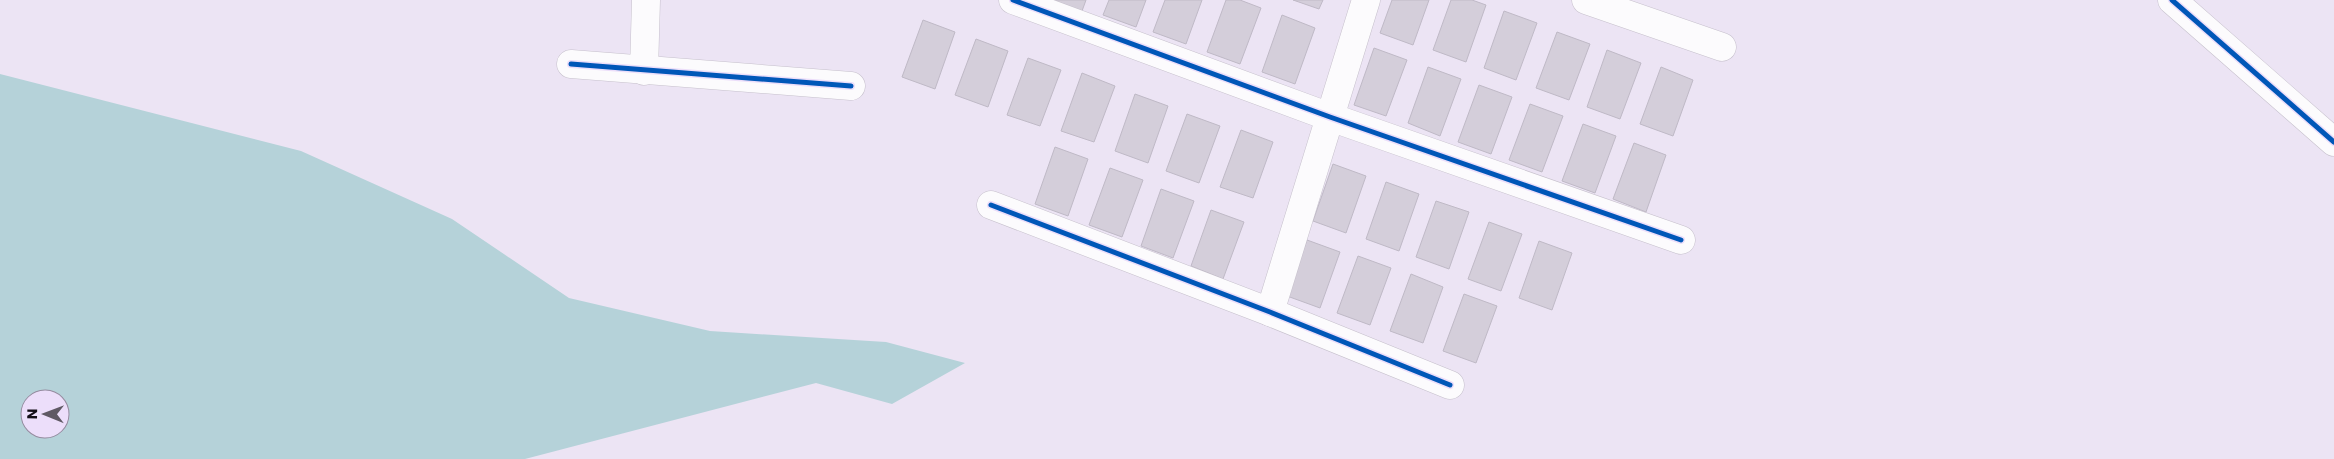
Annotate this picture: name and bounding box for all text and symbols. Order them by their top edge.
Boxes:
north arrow [20,389,70,439]
text: N [22,408,42,419]

